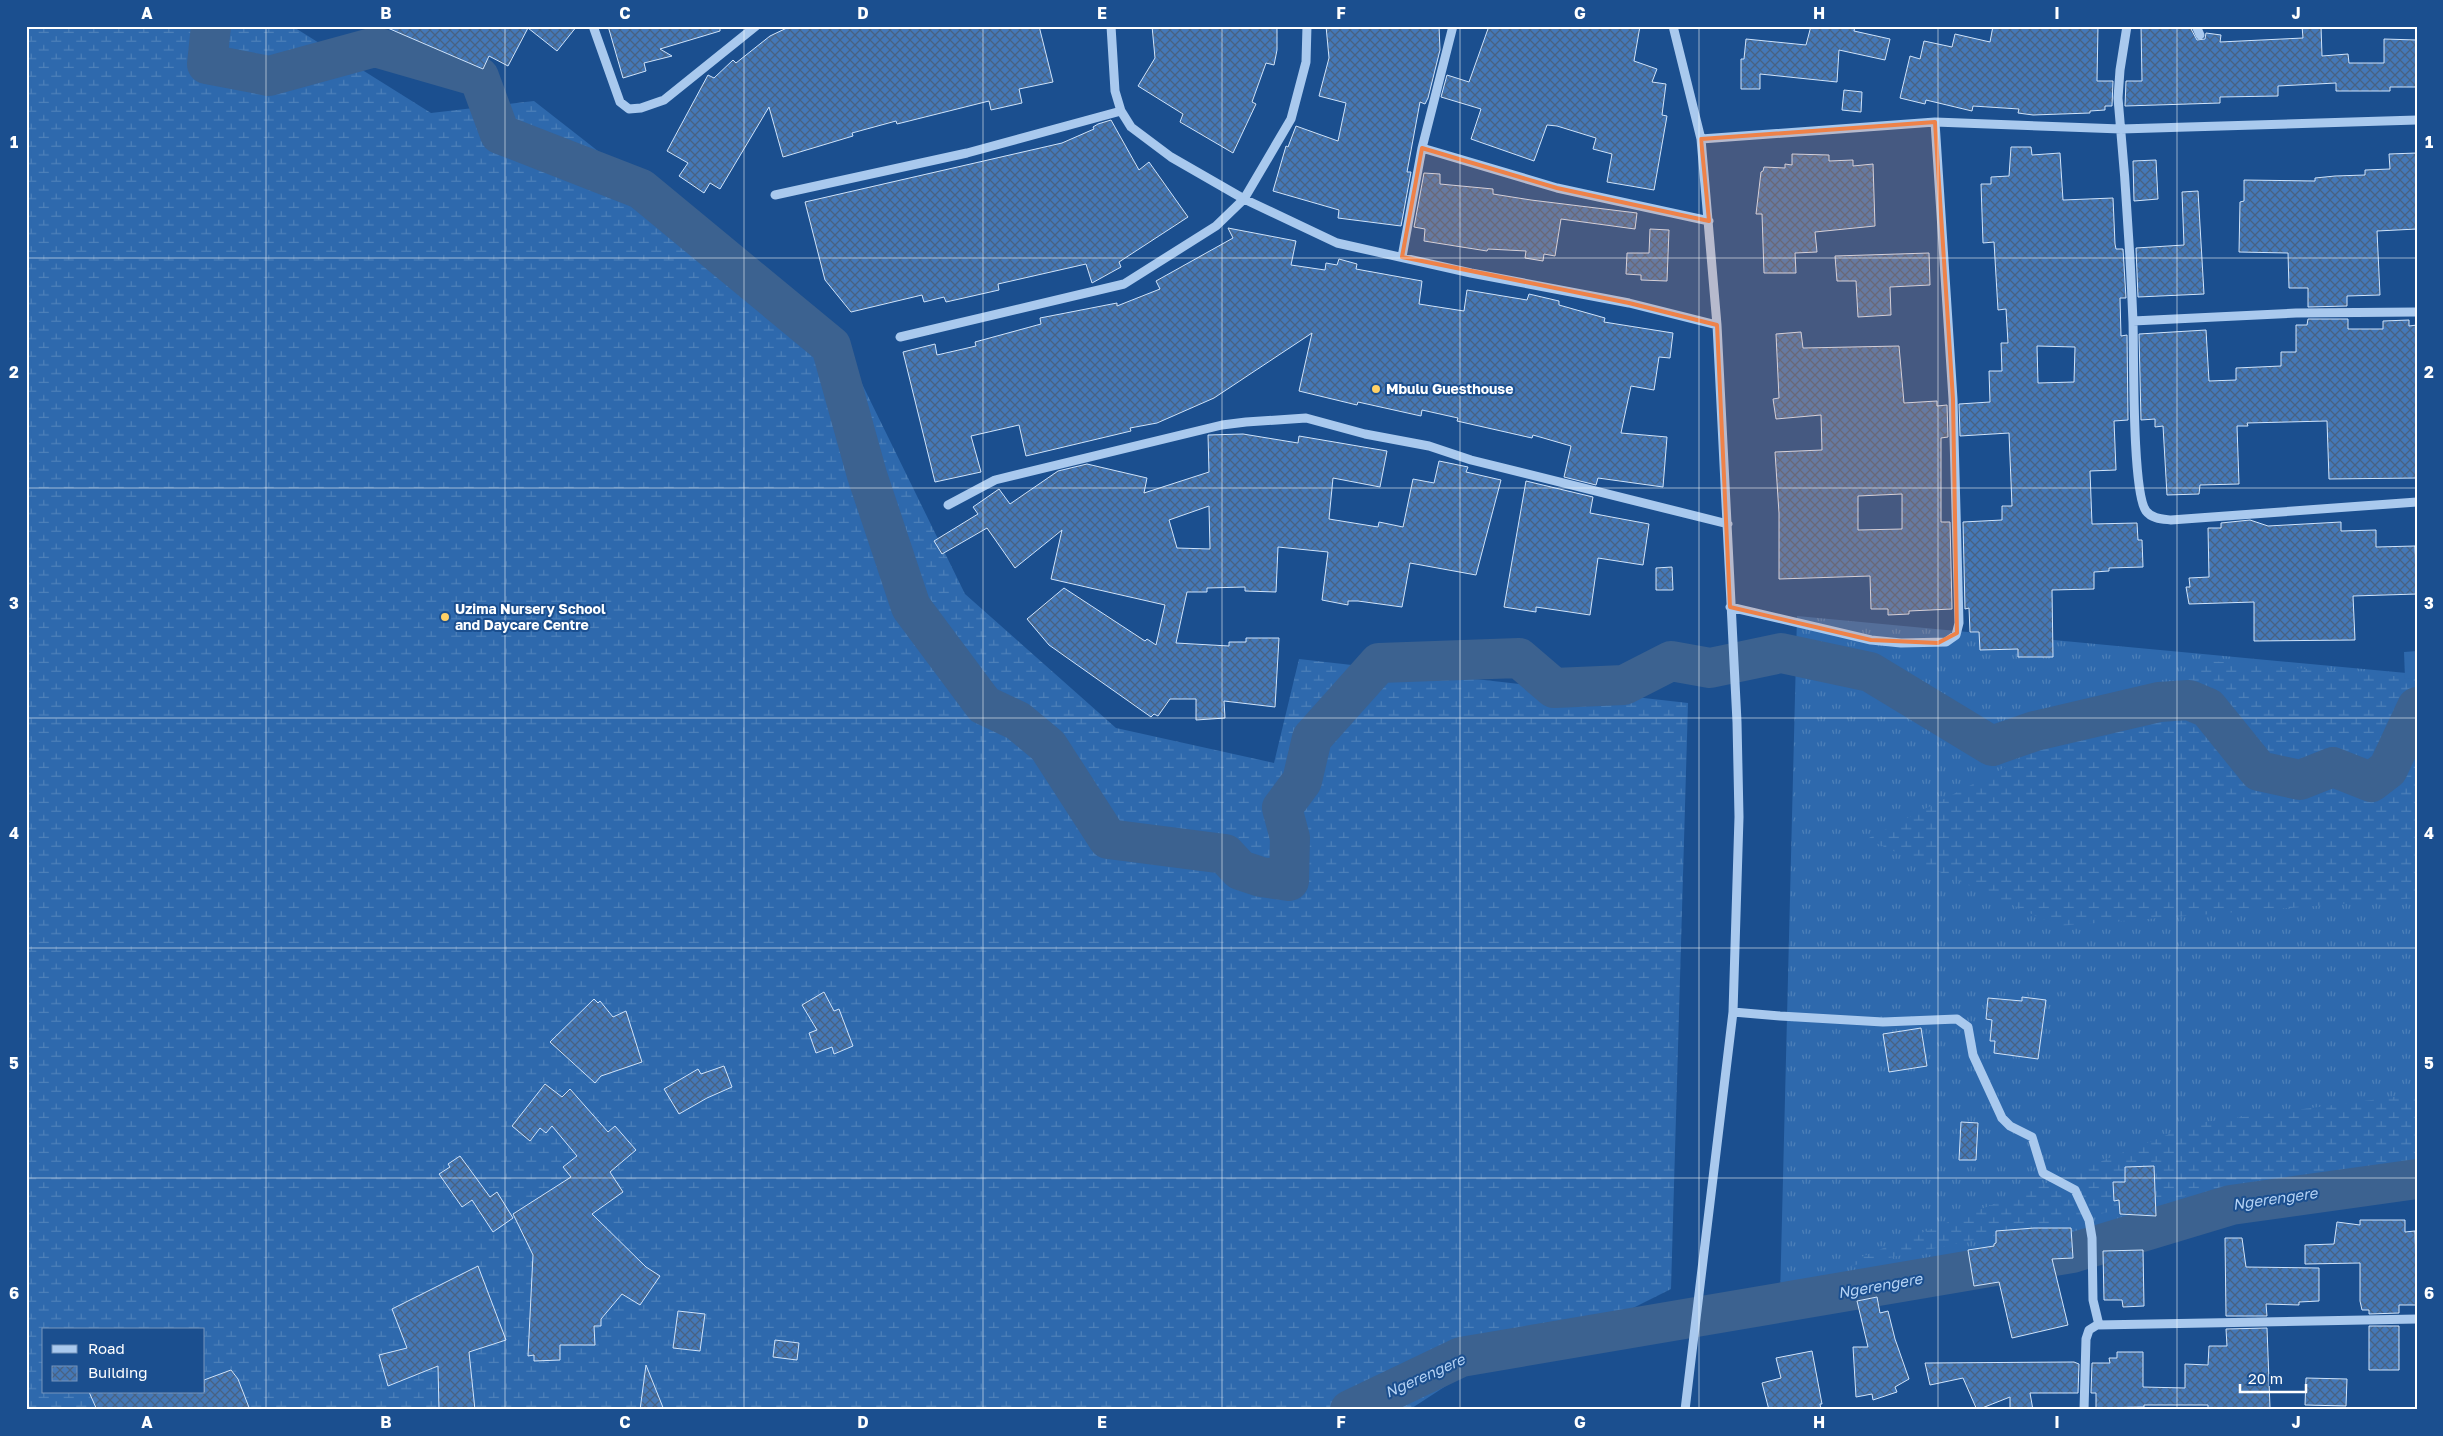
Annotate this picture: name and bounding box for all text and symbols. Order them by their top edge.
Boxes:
text: A [141,3,153,23]
text: B [380,3,392,23]
text: C [619,3,631,23]
text: D [857,3,869,23]
text: E [1097,3,1107,23]
text: F [1336,3,1346,23]
text: G [1574,3,1586,23]
text: H [1813,3,1825,23]
text: I [2054,3,2060,23]
text: J [2291,3,2301,23]
text: 1 [10,132,18,152]
text: 1 [2425,132,2433,152]
text: 2 [9,362,19,382]
text: 2 [2424,362,2434,382]
place label: Mbulu Guesthouse [1386,380,1513,397]
marker: Mbulu Guesthouse [1370,383,1382,395]
text: 3 [9,593,19,613]
text: 3 [2424,593,2434,613]
place label: Uzima Nursery School and Daycare Centre [455,600,606,633]
marker: Uzima Nursery School and Daycare Centre [439,611,451,623]
text: 4 [9,823,19,843]
text: 4 [2424,823,2434,843]
text: 5 [9,1053,19,1073]
text: 5 [2424,1053,2434,1073]
water label: Ngerengere [2231,1183,2320,1214]
water label: Ngerengere [1836,1269,1925,1302]
text: 6 [9,1283,19,1303]
text: 6 [2424,1283,2434,1303]
legend [42,1328,205,1394]
text: Road [88,1339,125,1357]
water label: Ngerengere [1382,1349,1469,1402]
scale bar [2240,1361,2307,1393]
text: Building [88,1363,148,1381]
text: 20 m [2248,1369,2283,1387]
text: A [141,1412,153,1432]
text: B [380,1412,392,1432]
text: C [619,1412,631,1432]
text: D [857,1412,869,1432]
text: E [1097,1412,1107,1432]
text: F [1336,1412,1346,1432]
text: G [1574,1412,1586,1432]
text: H [1813,1412,1825,1432]
text: I [2054,1412,2060,1432]
text: J [2291,1412,2301,1432]

